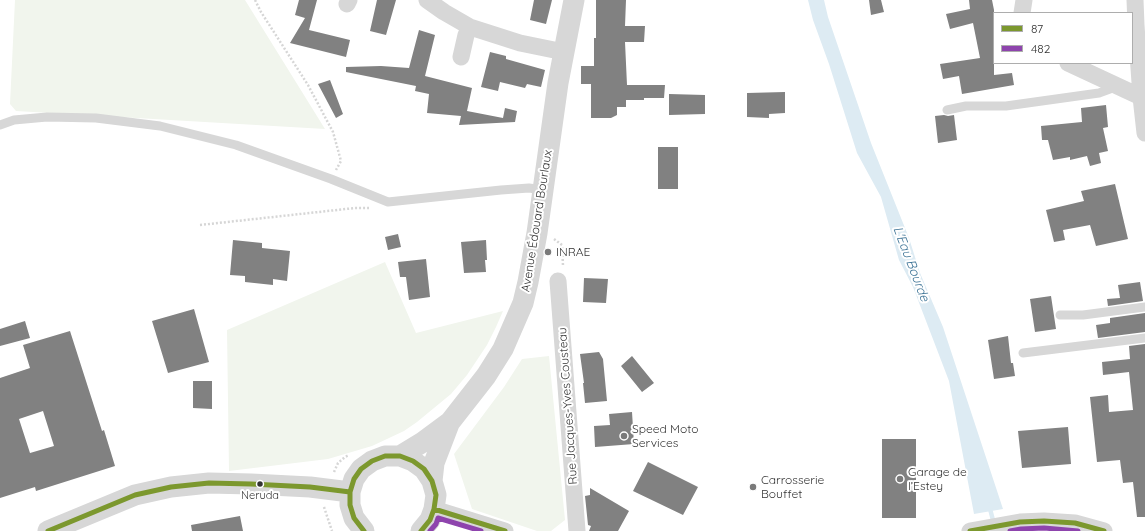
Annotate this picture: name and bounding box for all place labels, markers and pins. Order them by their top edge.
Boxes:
place label: INRAE [556,245,590,259]
marker: INRAE [543,247,553,257]
place label: Speed Moto Services [632,422,699,450]
marker: Speed Moto Services [619,431,629,441]
place label: Garage de l’Estey [908,465,967,493]
place label: Carrosserie Bouffet [761,473,824,501]
marker: Garage de l’Estey [895,474,905,484]
marker: Neruda [255,479,265,489]
marker: Carrosserie Bouffet [748,482,758,492]
place label: Neruda [241,489,279,503]

